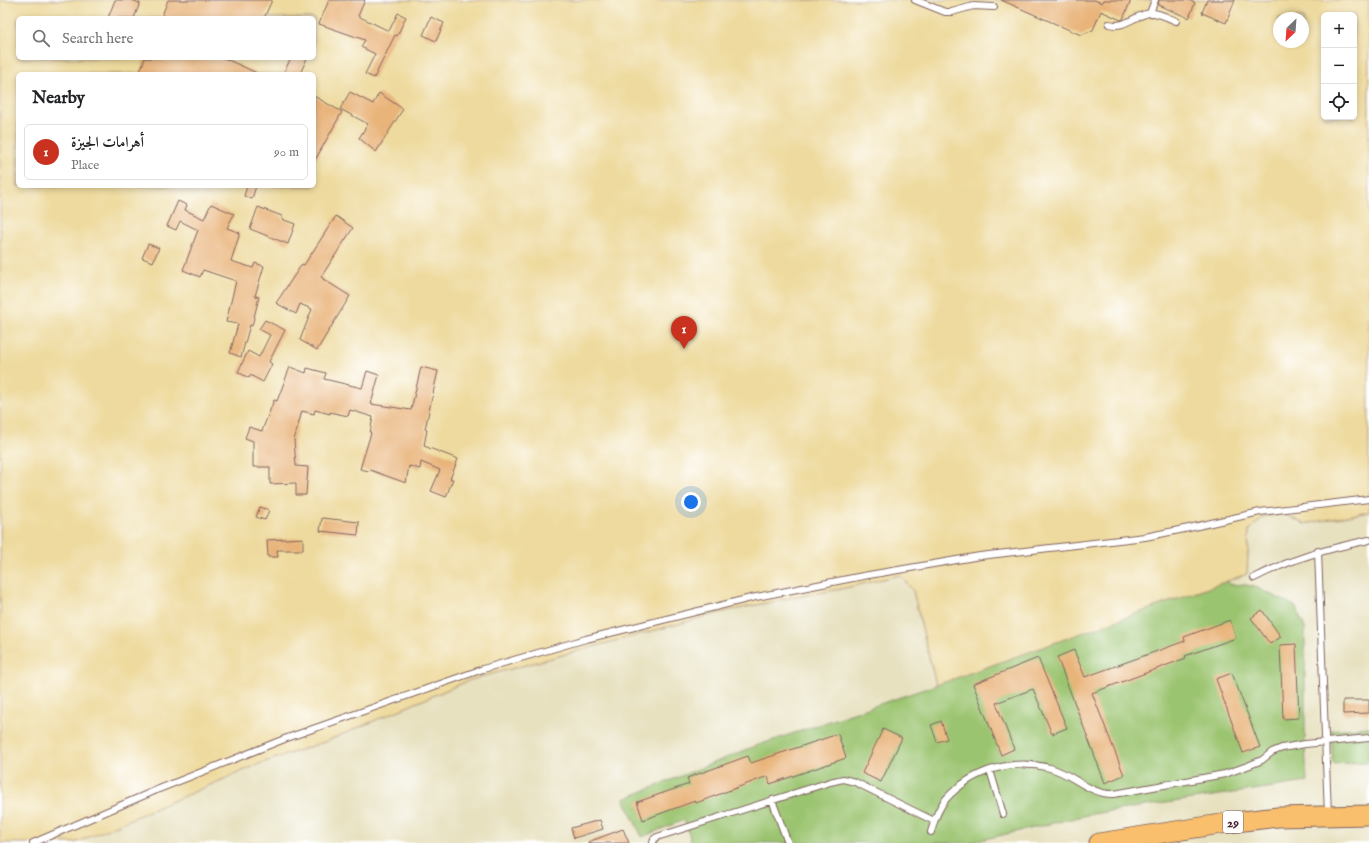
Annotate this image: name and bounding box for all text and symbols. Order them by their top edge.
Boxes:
north arrow [1273,12,1309,48]
map controls [1321,12,1357,120]
button: + [1321,12,1357,48]
search box [16,16,316,60]
icon: search [30,27,52,49]
text: Search here [62,29,133,48]
button: − [1321,48,1357,84]
button: locate [1321,84,1357,120]
text: Nearby [32,88,85,109]
text: أهرامات الجيزة [71,133,144,152]
text: 1 [44,144,48,161]
text: 90 m [274,144,299,161]
text: Place [71,157,99,174]
pin: 1 [671,316,697,349]
your location [681,492,701,512]
road number: 29 [1223,811,1243,833]

